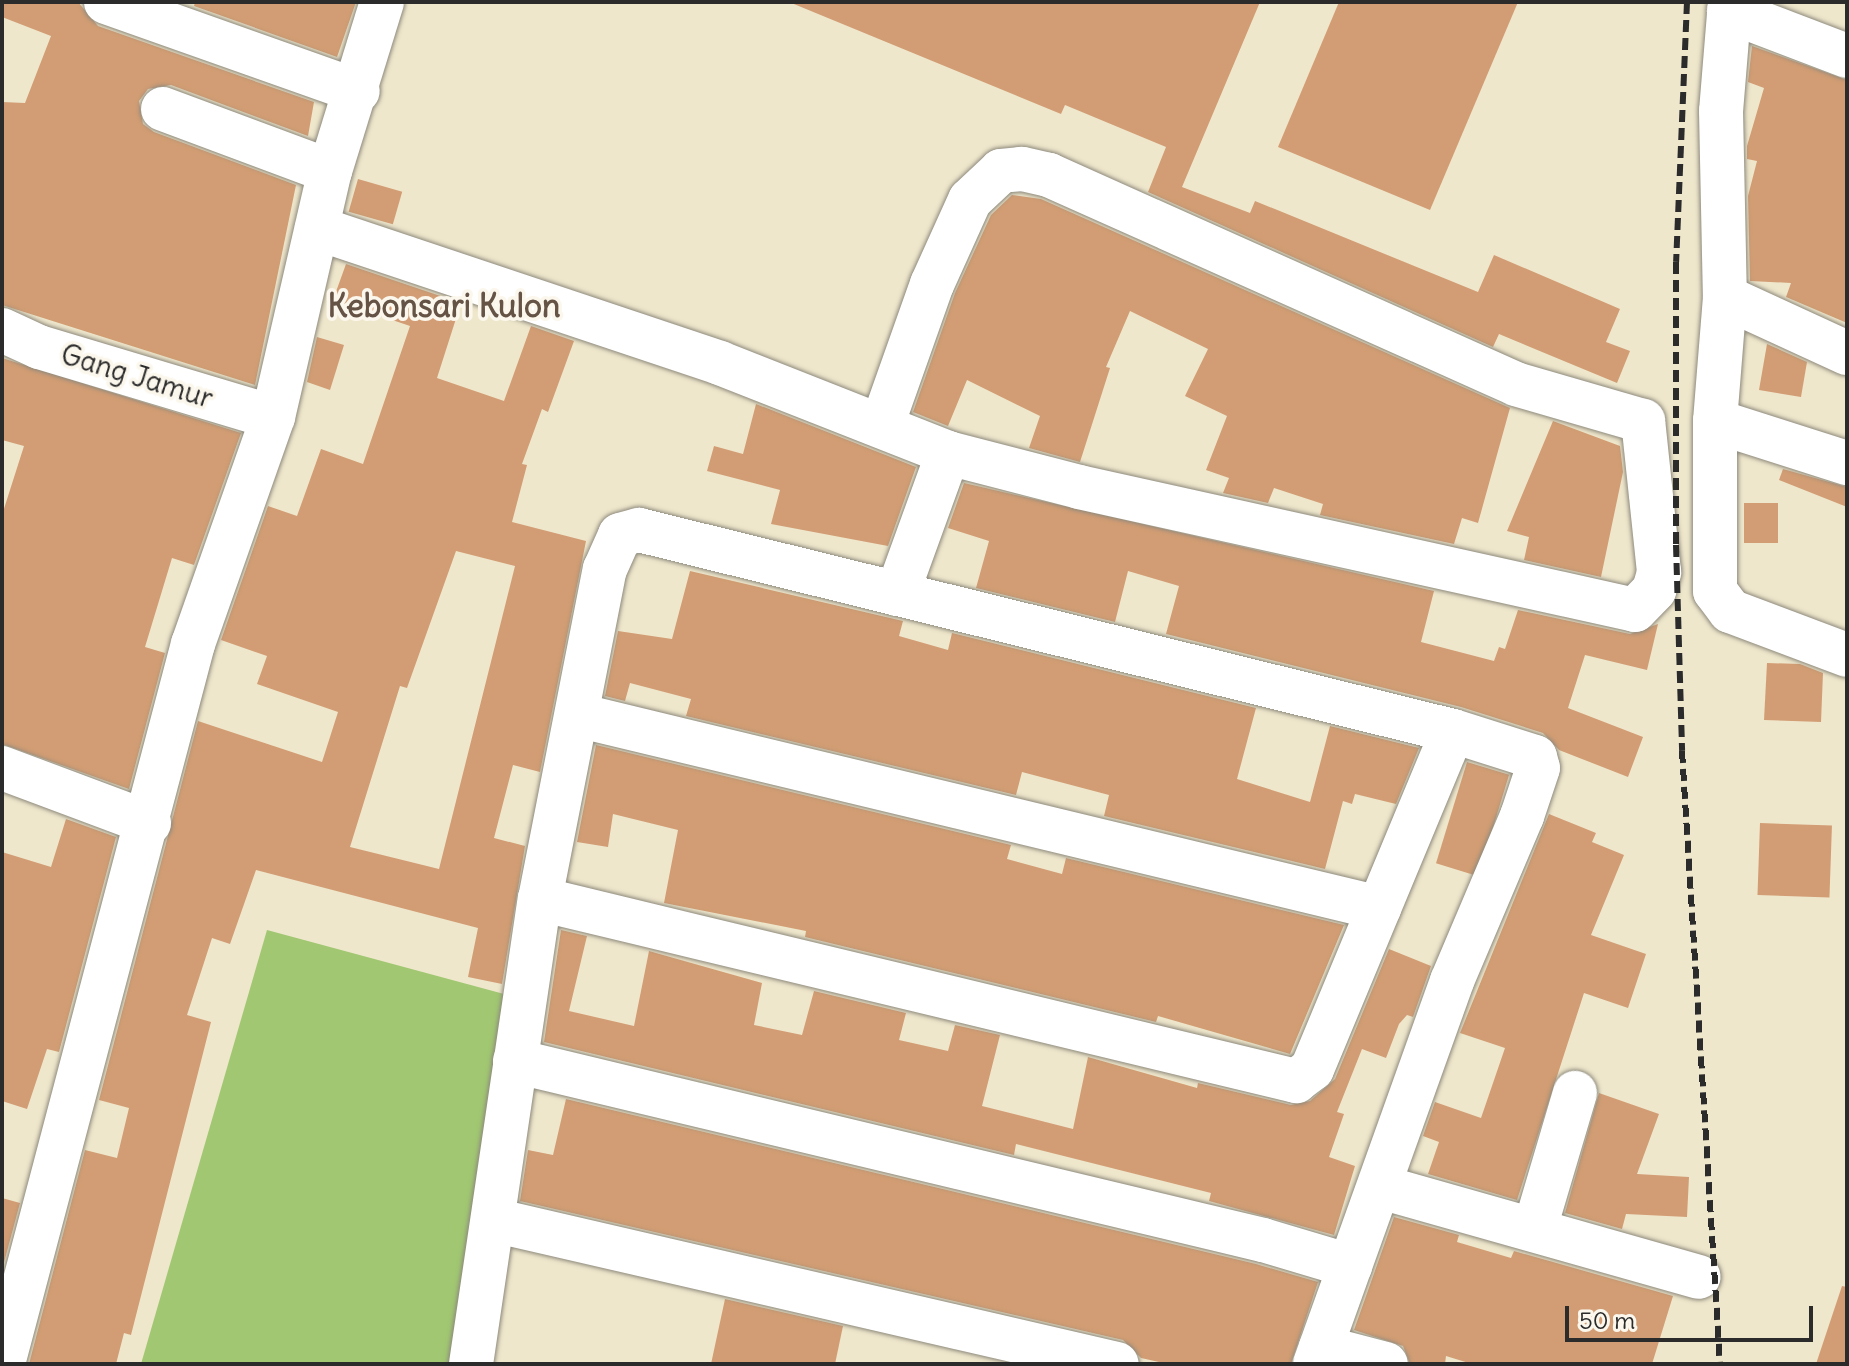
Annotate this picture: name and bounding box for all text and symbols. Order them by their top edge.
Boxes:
district label: Kebonsari Kulon [328,287,560,325]
street label: Gang Jamur [57,337,217,415]
scale bar [1569,1290,1817,1340]
text: 50 m [1579,1305,1635,1335]

